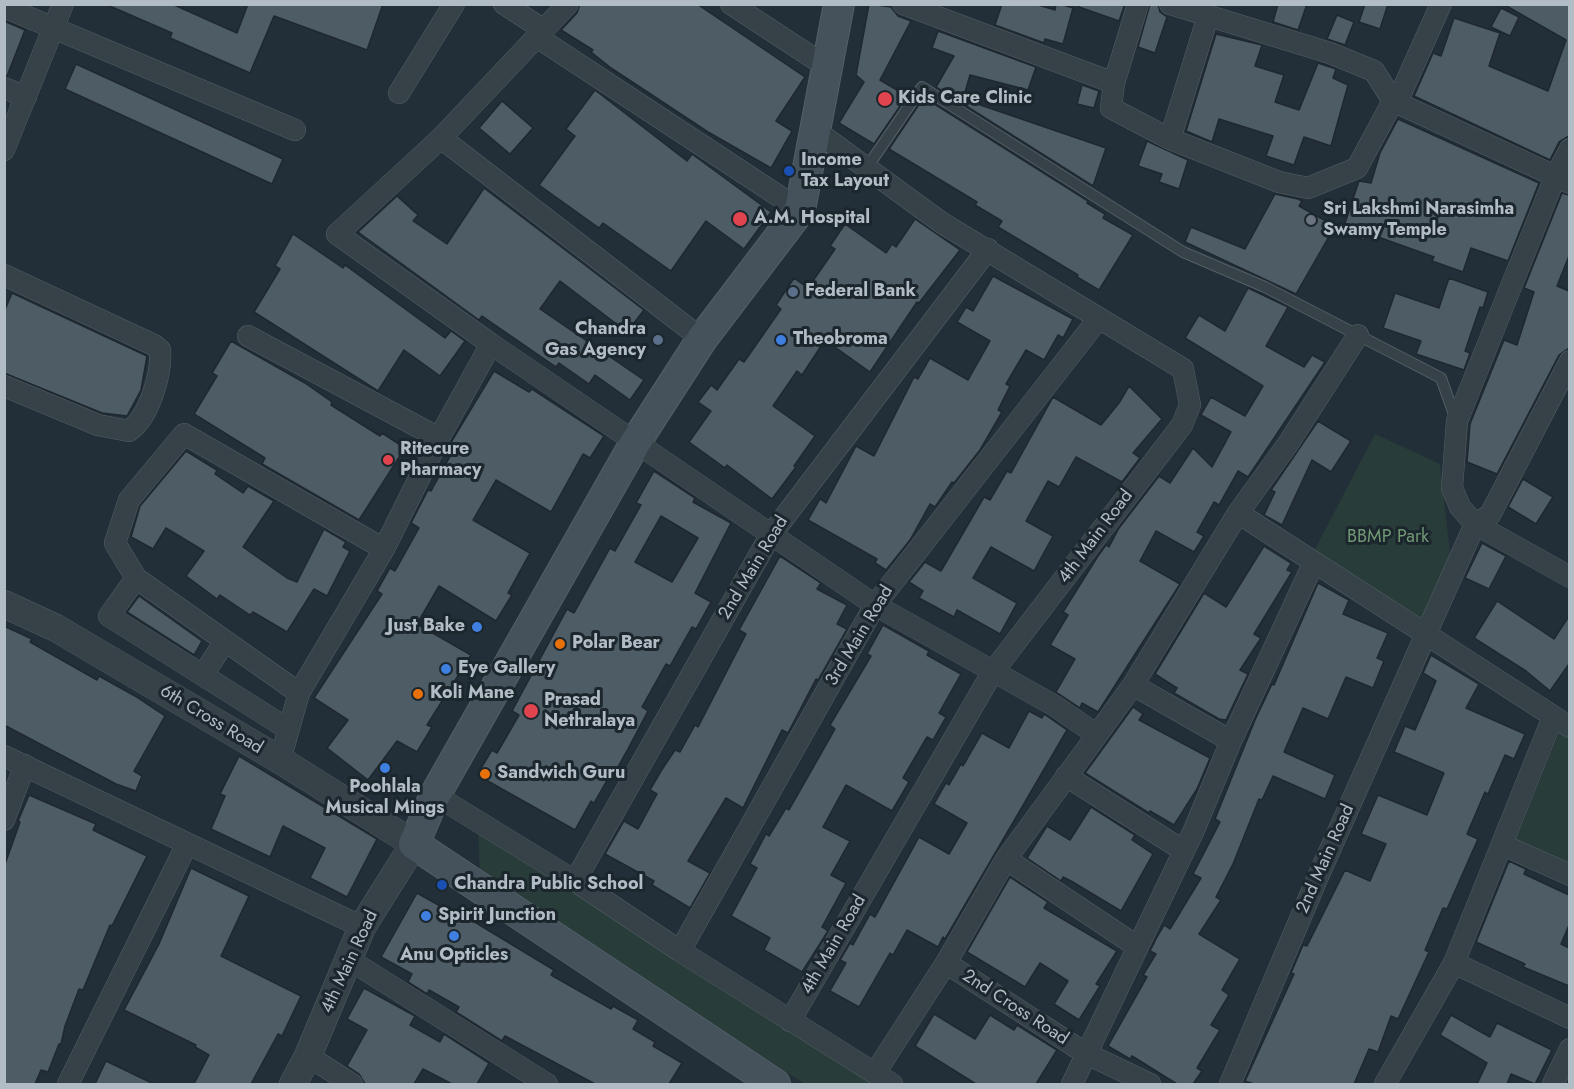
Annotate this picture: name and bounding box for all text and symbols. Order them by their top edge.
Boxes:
place label: Kids Care Clinic [898,88,1032,110]
marker: Kids Care Clinic [876,90,894,108]
place label: Income Tax Layout [801,150,889,192]
marker: Income Tax Layout [782,164,796,178]
place label: Sri Lakshmi Narasimha Swamy Temple [1323,199,1514,242]
place label: A.M. Hospital [754,208,870,230]
marker: A.M. Hospital [731,210,749,228]
marker: Sri Lakshmi Narasimha Swamy Temple [1304,213,1318,227]
place label: Federal Bank [805,281,916,303]
marker: Federal Bank [786,285,800,299]
place label: Chandra Gas Agency [545,319,646,362]
place label: Theobroma [793,329,888,351]
marker: Chandra Gas Agency [651,333,665,347]
marker: Theobroma [774,333,788,347]
place label: Ritecure Pharmacy [400,439,481,482]
marker: Ritecure Pharmacy [381,453,395,467]
street label: 4th Main Road [1054,486,1138,588]
street label: 2nd Main Road [715,512,793,624]
park label: BBMP Park [1347,527,1429,549]
street label: 3rd Main Road [822,582,898,690]
place label: Just Bake [387,616,465,638]
marker: Just Bake [470,620,484,634]
place label: Polar Bear [572,633,660,655]
marker: Polar Bear [553,637,567,651]
place label: Eye Gallery [458,658,555,680]
marker: Eye Gallery [439,662,453,676]
street label: 6th Cross Road [156,681,266,759]
place label: Koli Mane [430,683,514,705]
marker: Koli Mane [411,687,425,701]
place label: Prasad Nethralaya [544,690,635,732]
marker: Prasad Nethralaya [522,702,540,720]
marker: Poohlala Musical Mings [378,761,392,775]
place label: Sandwich Guru [497,763,625,785]
marker: Sandwich Guru [478,767,492,781]
place label: Poohlala Musical Mings [326,777,444,820]
street label: 2nd Main Road [1292,801,1360,917]
place label: Chandra Public School [454,874,643,896]
marker: Chandra Public School [435,878,449,892]
street label: 4th Main Road [797,891,871,999]
place label: Spirit Junction [438,905,556,927]
street label: 4th Main Road [317,907,383,1017]
marker: Spirit Junction [419,909,433,923]
marker: Anu Opticles [447,929,461,943]
place label: Anu Opticles [400,945,508,967]
street label: 2nd Cross Road [958,966,1072,1050]

